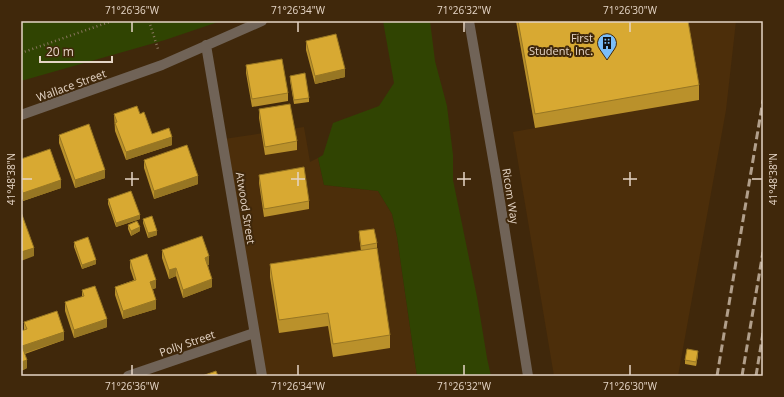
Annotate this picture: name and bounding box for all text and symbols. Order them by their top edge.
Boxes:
text: 71°26'36"W [105,3,160,17]
text: 71°26'34"W [271,3,326,17]
text: 71°26'32"W [437,3,492,17]
text: 71°26'30"W [603,3,658,17]
place label: First Student, Inc. [529,30,593,58]
building icon: First Student, Inc. [596,32,618,60]
scale bar [40,38,112,64]
text: 20 m [46,43,74,60]
street label: Wallace Street [34,65,108,105]
text: 41°48'38"N [4,153,18,205]
text: 41°48'38"N [766,153,780,205]
street label: Ricom Way [499,167,523,225]
street label: Atwood Street [233,171,259,245]
street label: Polly Street [157,326,217,360]
text: 71°26'36"W [105,379,160,393]
text: 71°26'34"W [271,379,326,393]
text: 71°26'32"W [437,379,492,393]
text: 71°26'30"W [603,379,658,393]

